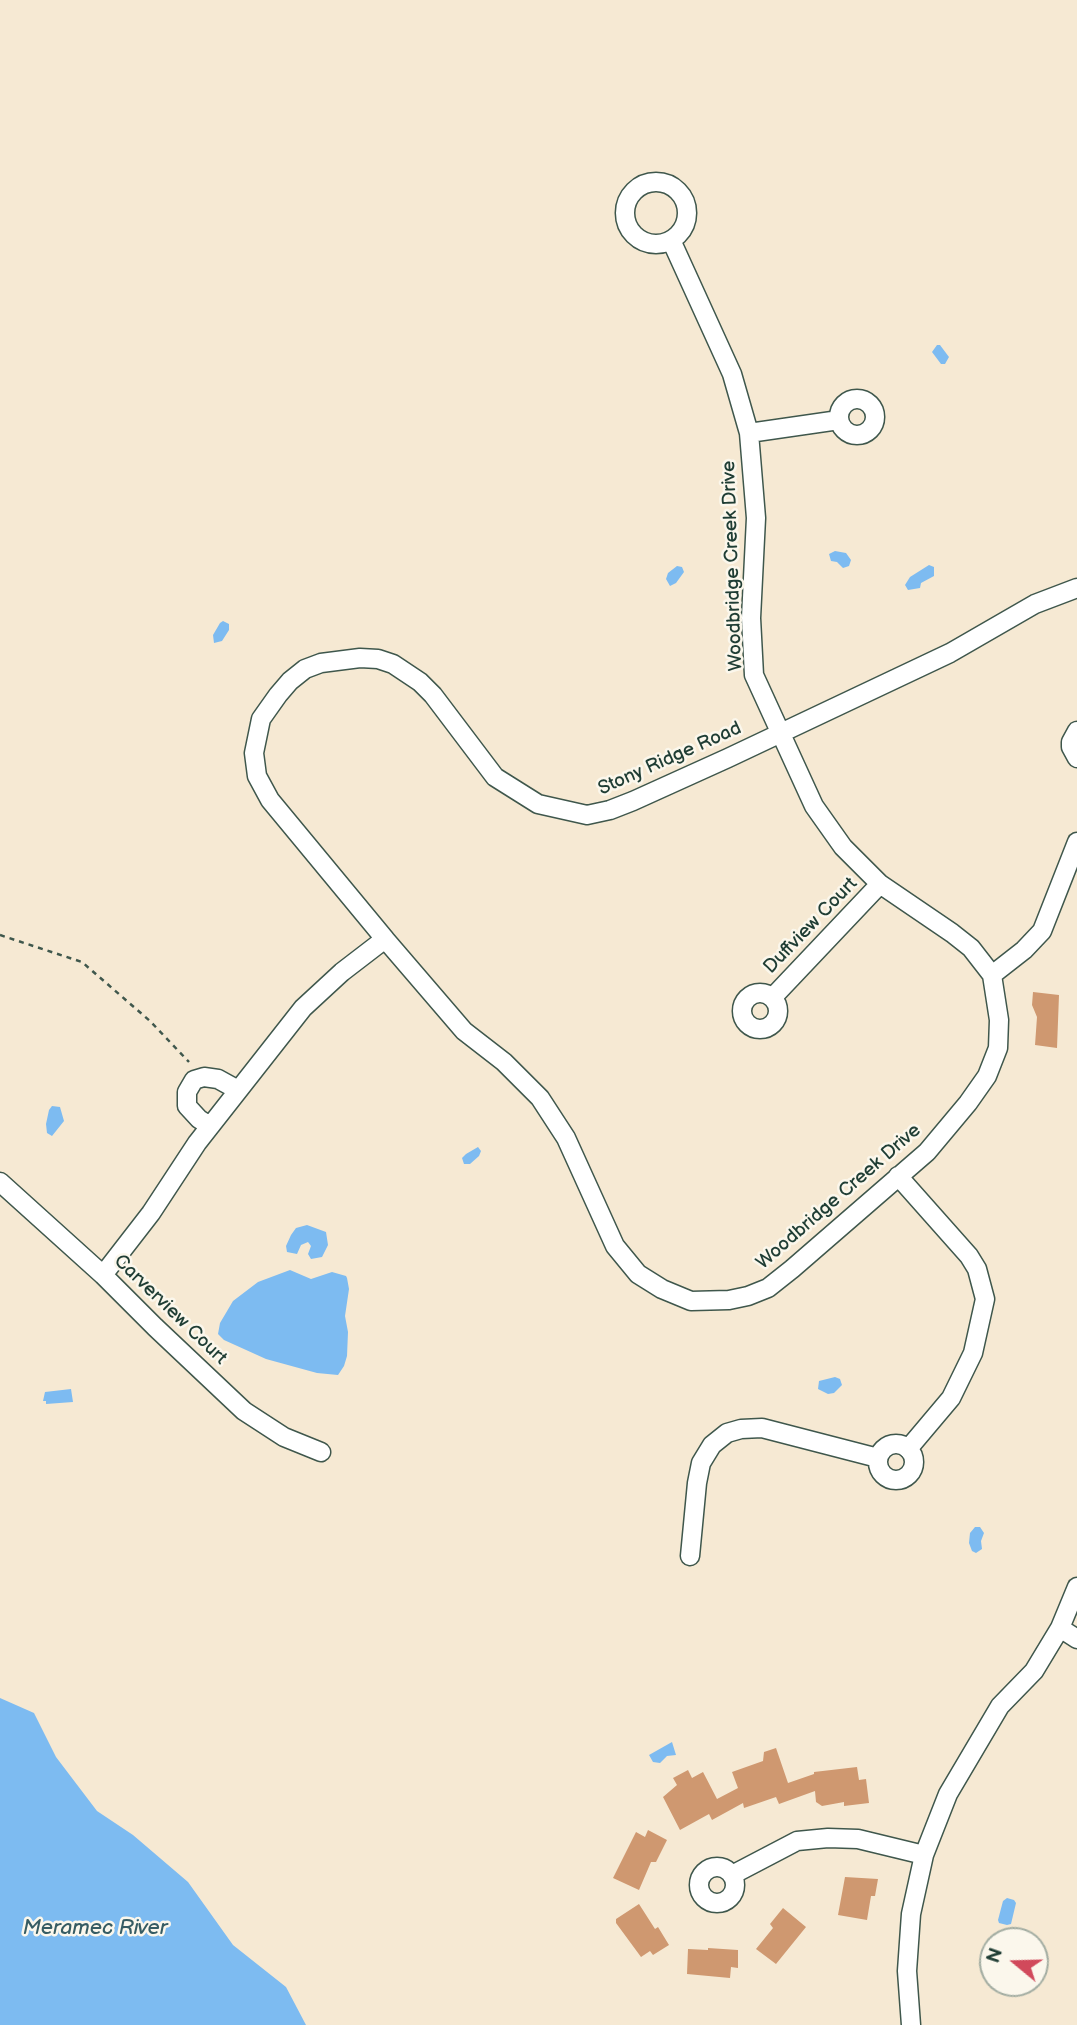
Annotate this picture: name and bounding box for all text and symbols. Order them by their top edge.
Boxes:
street label: Woodbridge Creek Drive [718,460,748,672]
street label: Stony Ridge Road [595,717,745,801]
street label: Duffview Court [759,873,863,979]
street label: Woodbridge Creek Drive [752,1119,926,1275]
street label: Carverview Court [109,1250,231,1370]
water label: Meramec River [23,1916,167,1942]
north arrow [979,1927,1049,1997]
text: N [982,1945,1009,1966]

